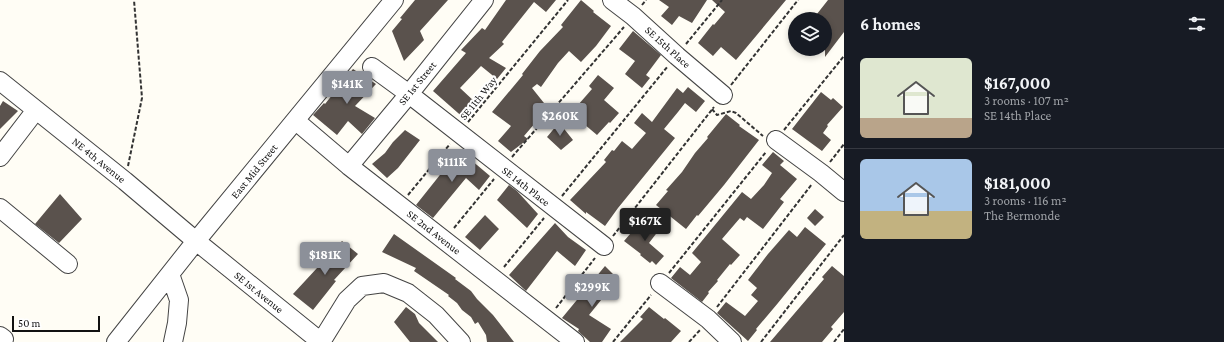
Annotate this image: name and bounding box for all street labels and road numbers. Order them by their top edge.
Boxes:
street label: SE 15th Place [643,24,693,70]
street label: SE 1st Street [396,59,438,107]
street label: SE 11th Way [457,73,500,123]
street label: NE 4th Avenue [70,135,128,185]
street label: East Mid Street [228,141,280,201]
street label: SE 14th Place [500,164,552,208]
street label: SE 2nd Avenue [405,207,463,257]
street label: SE 1st Avenue [232,269,286,315]

